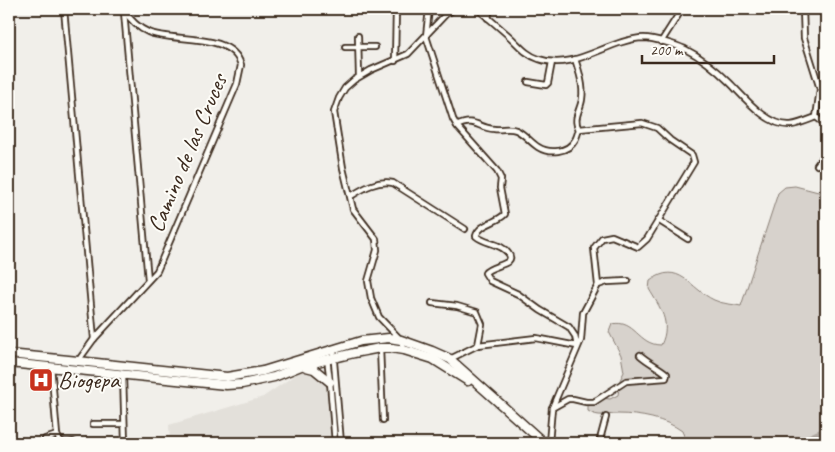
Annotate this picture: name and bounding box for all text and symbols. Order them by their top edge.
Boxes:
scale bar [642,32,775,64]
text: 200 m [650,41,684,60]
street label: Camino de las Cruces [140,68,235,237]
place label: Biogepa [58,365,121,395]
hospital icon: Biogepa [28,367,54,393]

